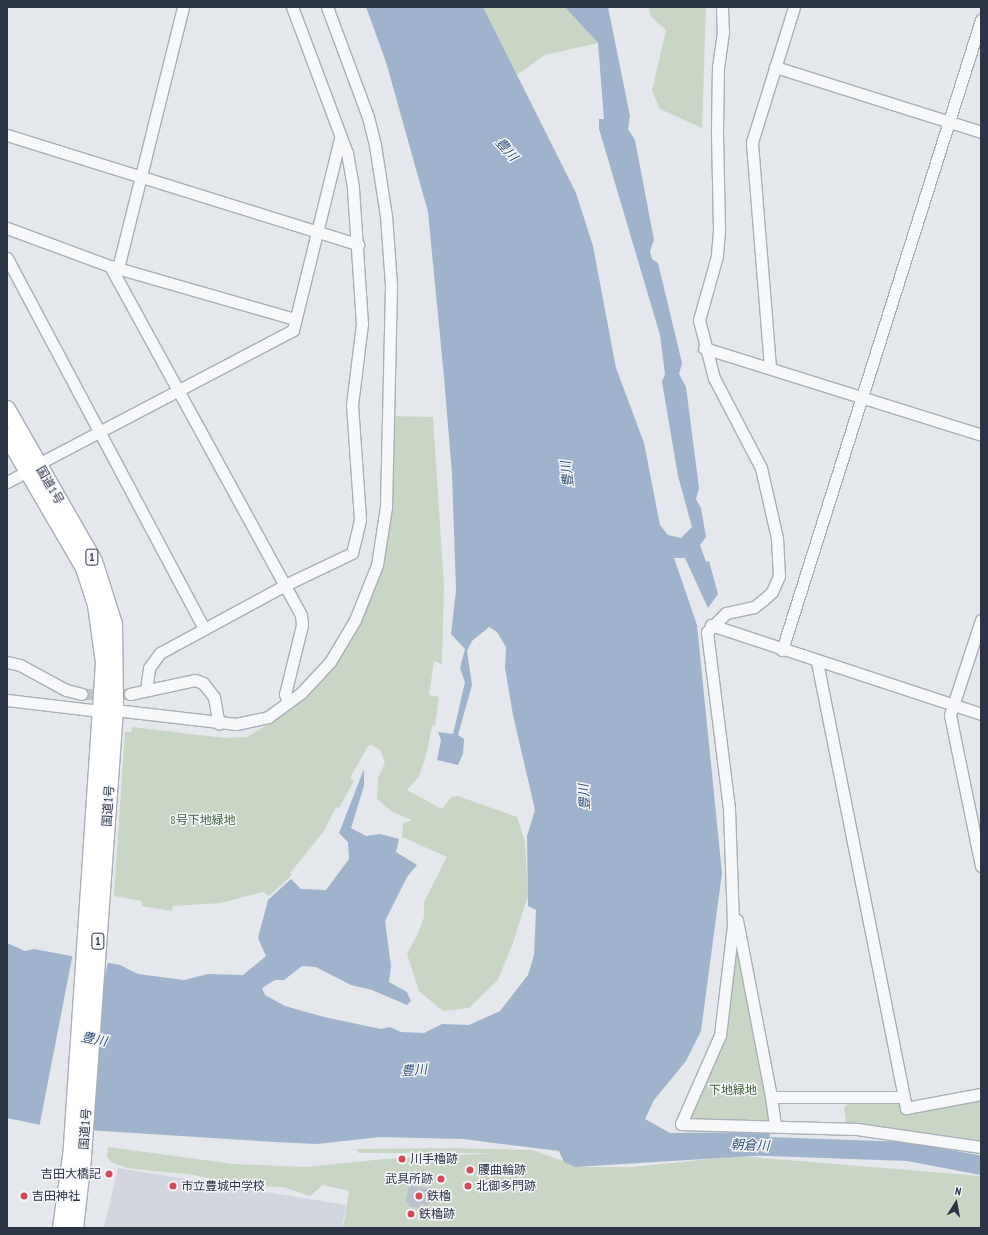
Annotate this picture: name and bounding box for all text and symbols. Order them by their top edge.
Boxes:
water label: 豊川 [492,135,520,165]
water label: 豊川 [559,460,577,488]
street label: 国道1号 [33,463,67,507]
road number: 1 [85,548,99,566]
water label: 豊川 [577,784,593,810]
street label: 国道1号 [99,785,117,827]
park label: 8号下地緑地 [170,813,236,827]
road number: 1 [91,932,105,950]
water label: 豊川 [80,1030,108,1050]
water label: 豊川 [400,1062,428,1080]
park label: 下地緑地 [709,1083,757,1097]
street label: 国道1号 [76,1108,94,1150]
water label: 朝倉川 [730,1138,770,1154]
place label: 川手櫓跡 [410,1152,458,1166]
marker: 川手櫓跡 [397,1154,407,1164]
place label: 腰曲輪跡 [478,1163,526,1177]
marker: 腰曲輪跡 [465,1165,475,1175]
place label: 吉田大橋記 [41,1167,101,1181]
marker: 吉田大橋記 [104,1169,114,1179]
place label: 武具所跡 [385,1172,433,1186]
marker: 武具所跡 [436,1174,446,1184]
place label: 市立豊城中学校 [181,1179,265,1193]
place label: 北御多門跡 [476,1179,536,1193]
marker: 市立豊城中学校 [168,1181,178,1191]
marker: 北御多門跡 [463,1181,473,1191]
north arrow [936,1183,976,1223]
text: N [954,1184,963,1199]
place label: 吉田神社 [32,1189,80,1203]
place label: 鉄櫓 [427,1189,451,1203]
marker: 吉田神社 [19,1191,29,1201]
marker: 鉄櫓 [414,1191,424,1201]
place label: 鉄櫓跡 [419,1207,455,1221]
marker: 鉄櫓跡 [406,1209,416,1219]

